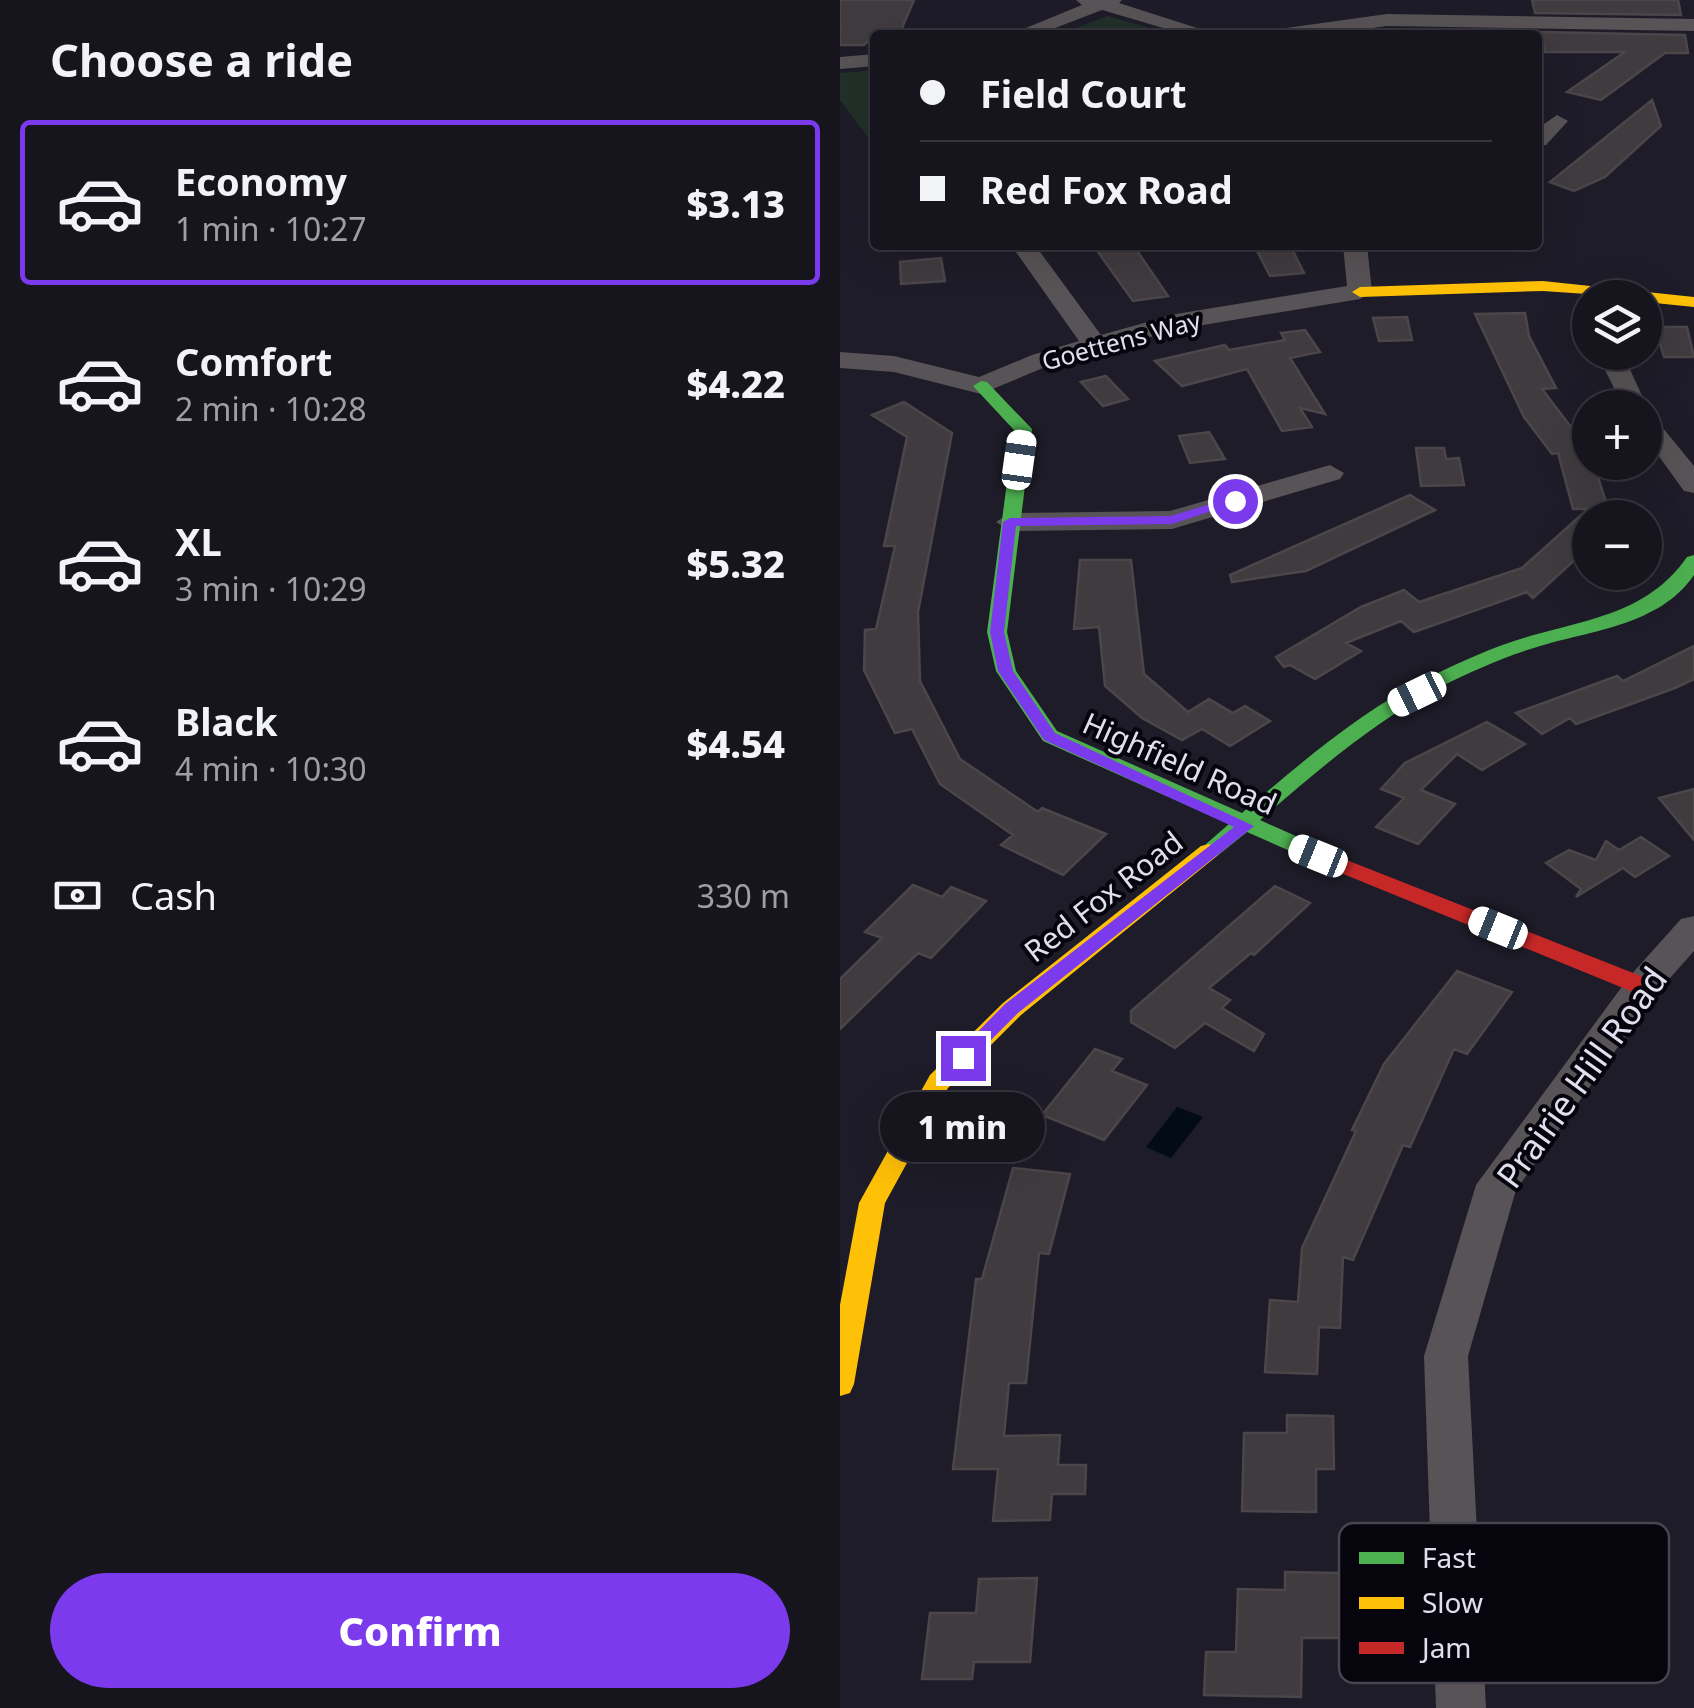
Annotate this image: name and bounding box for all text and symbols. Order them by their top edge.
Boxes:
text: Choose a ride [50,29,353,90]
text: Field Court [980,67,1186,119]
text: Economy [175,155,347,207]
icon: car [55,158,145,248]
text: Red Fox Road [980,163,1233,215]
text: $3.13 [686,177,785,229]
text: 1 min · 10:27 [175,207,367,250]
map controls [1572,280,1662,590]
button: layers [1572,280,1662,370]
street label: Goettens Way [1038,302,1204,378]
text: Comfort [175,335,332,387]
icon: car [55,338,145,428]
text: $4.22 [686,357,785,409]
text: 2 min · 10:28 [175,387,367,430]
button: + [1572,390,1662,480]
car [1000,428,1038,492]
route start [1213,479,1258,524]
button: − [1572,500,1662,590]
text: XL [175,515,222,567]
icon: car [55,518,145,608]
text: $5.32 [686,537,785,589]
text: 3 min · 10:29 [175,567,367,610]
car [1383,667,1451,721]
text: Black [175,695,278,747]
icon: car [55,698,145,788]
street label: Highfield Road [1077,702,1283,824]
text: $4.54 [686,717,785,769]
text: 4 min · 10:30 [175,747,367,790]
street label: Red Fox Road [1015,821,1191,971]
car [1285,831,1351,881]
icon: cash [50,868,105,923]
text: Cash [130,869,217,921]
text: 330 m [697,874,790,917]
car [1465,903,1531,953]
street label: Prairie Hill Road [1485,957,1677,1197]
route end [941,1036,986,1081]
callout: 1 min [881,1093,1046,1163]
text: 1 min [918,1105,1007,1148]
legend [1339,1523,1669,1683]
text: Fast [1422,1538,1476,1576]
button: Confirm [50,1573,790,1688]
text: Slow [1422,1583,1483,1621]
text: Jam [1419,1628,1472,1666]

